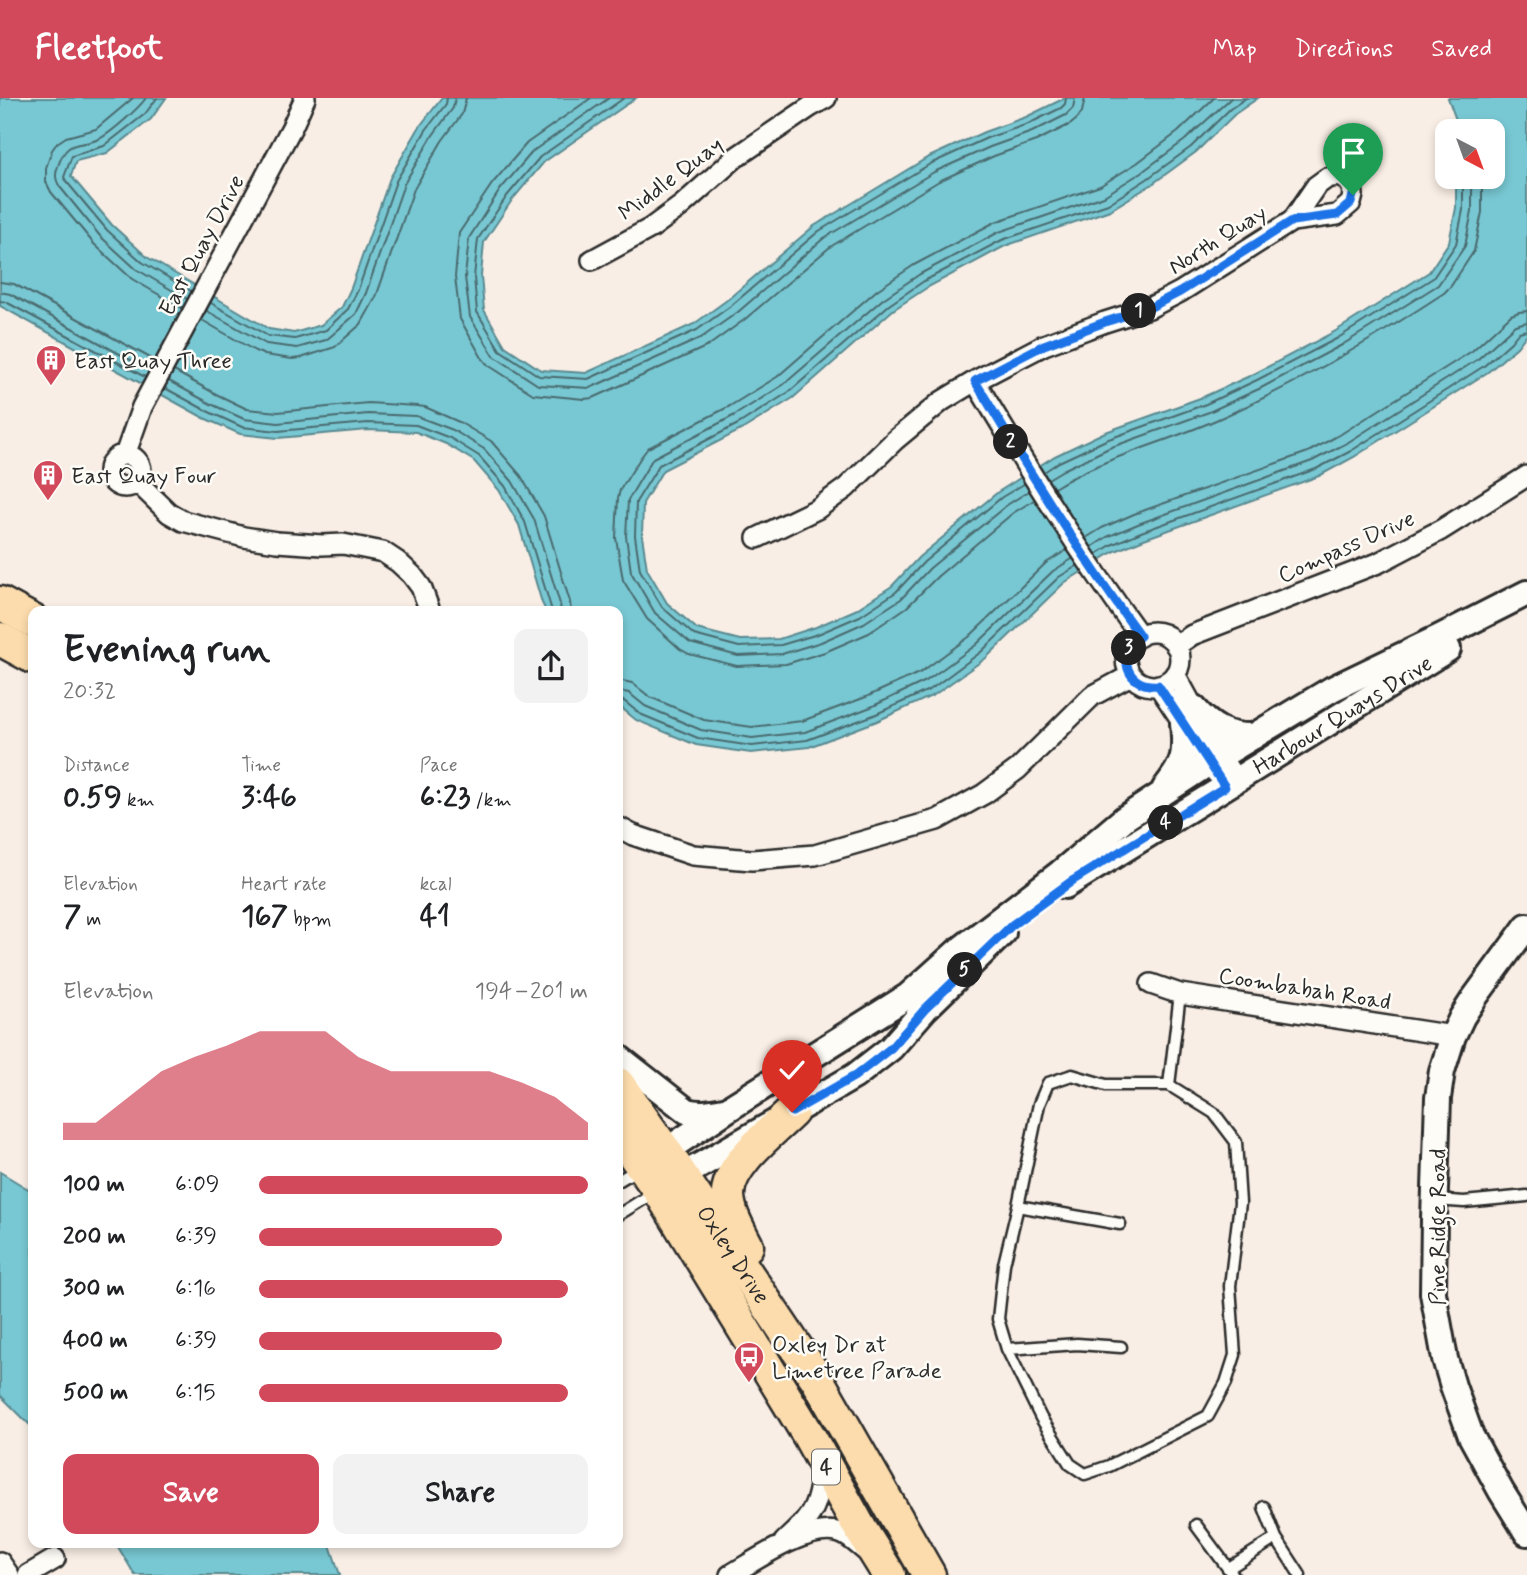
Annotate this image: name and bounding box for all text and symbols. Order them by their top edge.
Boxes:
text: Fleetfoot [35,27,163,71]
text: Map [1213,34,1257,65]
text: Directions [1295,34,1393,65]
text: Saved [1431,34,1492,65]
north arrow [1435,119,1505,189]
map controls [1435,119,1505,189]
pin [1323,123,1383,195]
street label: Middle Quay [613,130,730,229]
icon: arrive [1334,134,1372,172]
street label: East Quay Drive [153,170,253,322]
street label: North Quay [1163,199,1273,283]
pin: 1 [1122,294,1156,328]
text: 1 [1134,298,1143,323]
building icon: East Quay Three [34,343,68,387]
place label: East Quay Three [74,347,232,377]
pin: 2 [993,424,1028,460]
text: 2 [1006,429,1015,454]
building icon: East Quay Four [31,458,65,502]
place label: East Quay Four [71,462,217,492]
street label: Compass Drive [1274,504,1420,591]
text: Evening run [63,626,270,675]
button: share [514,629,588,703]
pin: 3 [1112,630,1146,666]
text: 3 [1124,635,1133,660]
street label: Harbour Quays Drive [1248,649,1439,783]
text: 20:32 [63,677,116,707]
text: Distance [63,753,130,778]
text: Time [241,753,281,778]
text: Pace [420,753,457,778]
text: 0.59 [63,778,122,817]
text: 3:46 [241,778,297,817]
text: 6:23 [420,778,470,817]
text: km [122,788,155,813]
text: /km [470,788,512,813]
pin: 4 [1148,806,1184,840]
text: 4 [1160,810,1171,835]
text: Elevation [63,872,138,897]
text: Heart rate [241,872,327,897]
text: kcal [420,872,452,897]
text: 7 [63,897,81,936]
text: 167 [241,897,288,936]
text: 41 [420,897,450,936]
text: m [81,907,101,932]
text: bpm [288,907,331,932]
pin: 5 [948,952,982,988]
text: 5 [959,957,970,982]
street label: Coombabah Road [1216,962,1393,1018]
text: Elevation [63,977,154,1007]
text: 194–201 m [475,977,588,1007]
pin [762,1040,822,1112]
icon: check [773,1051,811,1089]
street label: Pine Ridge Road [1424,1148,1456,1306]
text: 100 m [63,1170,125,1200]
text: 6:09 [175,1170,219,1200]
street label: Oxley Drive [689,1200,776,1310]
text: 200 m [63,1222,126,1252]
text: 6:39 [175,1222,217,1252]
text: 300 m [63,1274,125,1304]
text: 6:16 [175,1274,216,1304]
text: 400 m [63,1326,128,1356]
text: 6:39 [175,1326,217,1356]
place label: Oxley Dr at Limetree Parade [772,1331,942,1387]
bus stop icon: Oxley Dr at Limetree Parade [732,1340,766,1384]
text: 500 m [63,1378,128,1408]
text: 6:15 [175,1378,215,1408]
road number: 4 [812,1450,840,1484]
button: Save [63,1454,319,1534]
button: Share [333,1454,588,1534]

